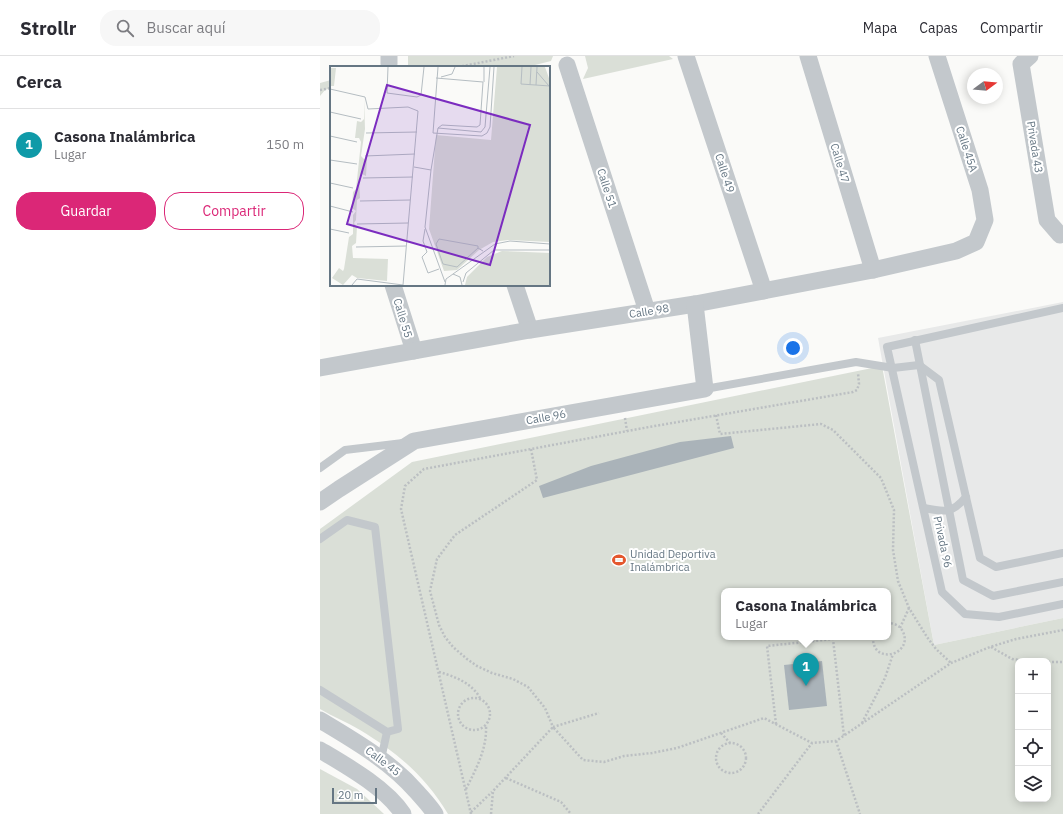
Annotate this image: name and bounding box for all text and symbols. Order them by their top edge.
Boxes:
search box [100,10,380,46]
text: Strollr [20,16,76,40]
icon: search [114,17,136,39]
text: Buscar aquí [146,18,226,37]
text: Mapa [863,19,897,37]
text: Capas [919,19,958,37]
text: Compartir [980,19,1043,37]
inset map [330,66,550,286]
north arrow [967,68,1003,104]
text: Cerca [16,71,62,93]
street label: Privada 43 [1024,120,1046,174]
street label: Calle 45A [953,124,981,174]
text: Casona Inalámbrica [54,127,196,146]
text: 1 [25,136,33,153]
text: 150 m [266,136,304,153]
street label: Calle 47 [827,142,853,184]
text: Lugar [54,146,86,163]
street label: Calle 49 [712,152,738,194]
street label: Calle 51 [594,167,620,210]
button: Guardar [16,192,156,230]
button: Compartir [164,192,304,230]
street label: Calle 55 [390,297,416,339]
street label: Calle 98 [628,301,670,321]
your location [783,338,803,358]
street label: Calle 96 [525,407,567,427]
street label: Privada 96 [931,515,955,569]
place label: Unidad Deportiva Inalámbrica [630,547,716,574]
sports icon: Unidad Deportiva Inalámbrica [611,552,627,568]
popup [721,588,891,640]
text: Casona Inalámbrica [735,596,877,615]
text: Lugar [735,615,768,632]
pin: 1 [793,653,819,686]
map controls [1015,658,1051,802]
button: + [1015,658,1051,694]
button: − [1015,694,1051,730]
button: locate [1015,730,1051,766]
street label: Calle 45 [363,743,403,779]
button: layers [1015,766,1051,802]
scale bar [332,786,377,805]
text: 20 m [338,788,363,802]

